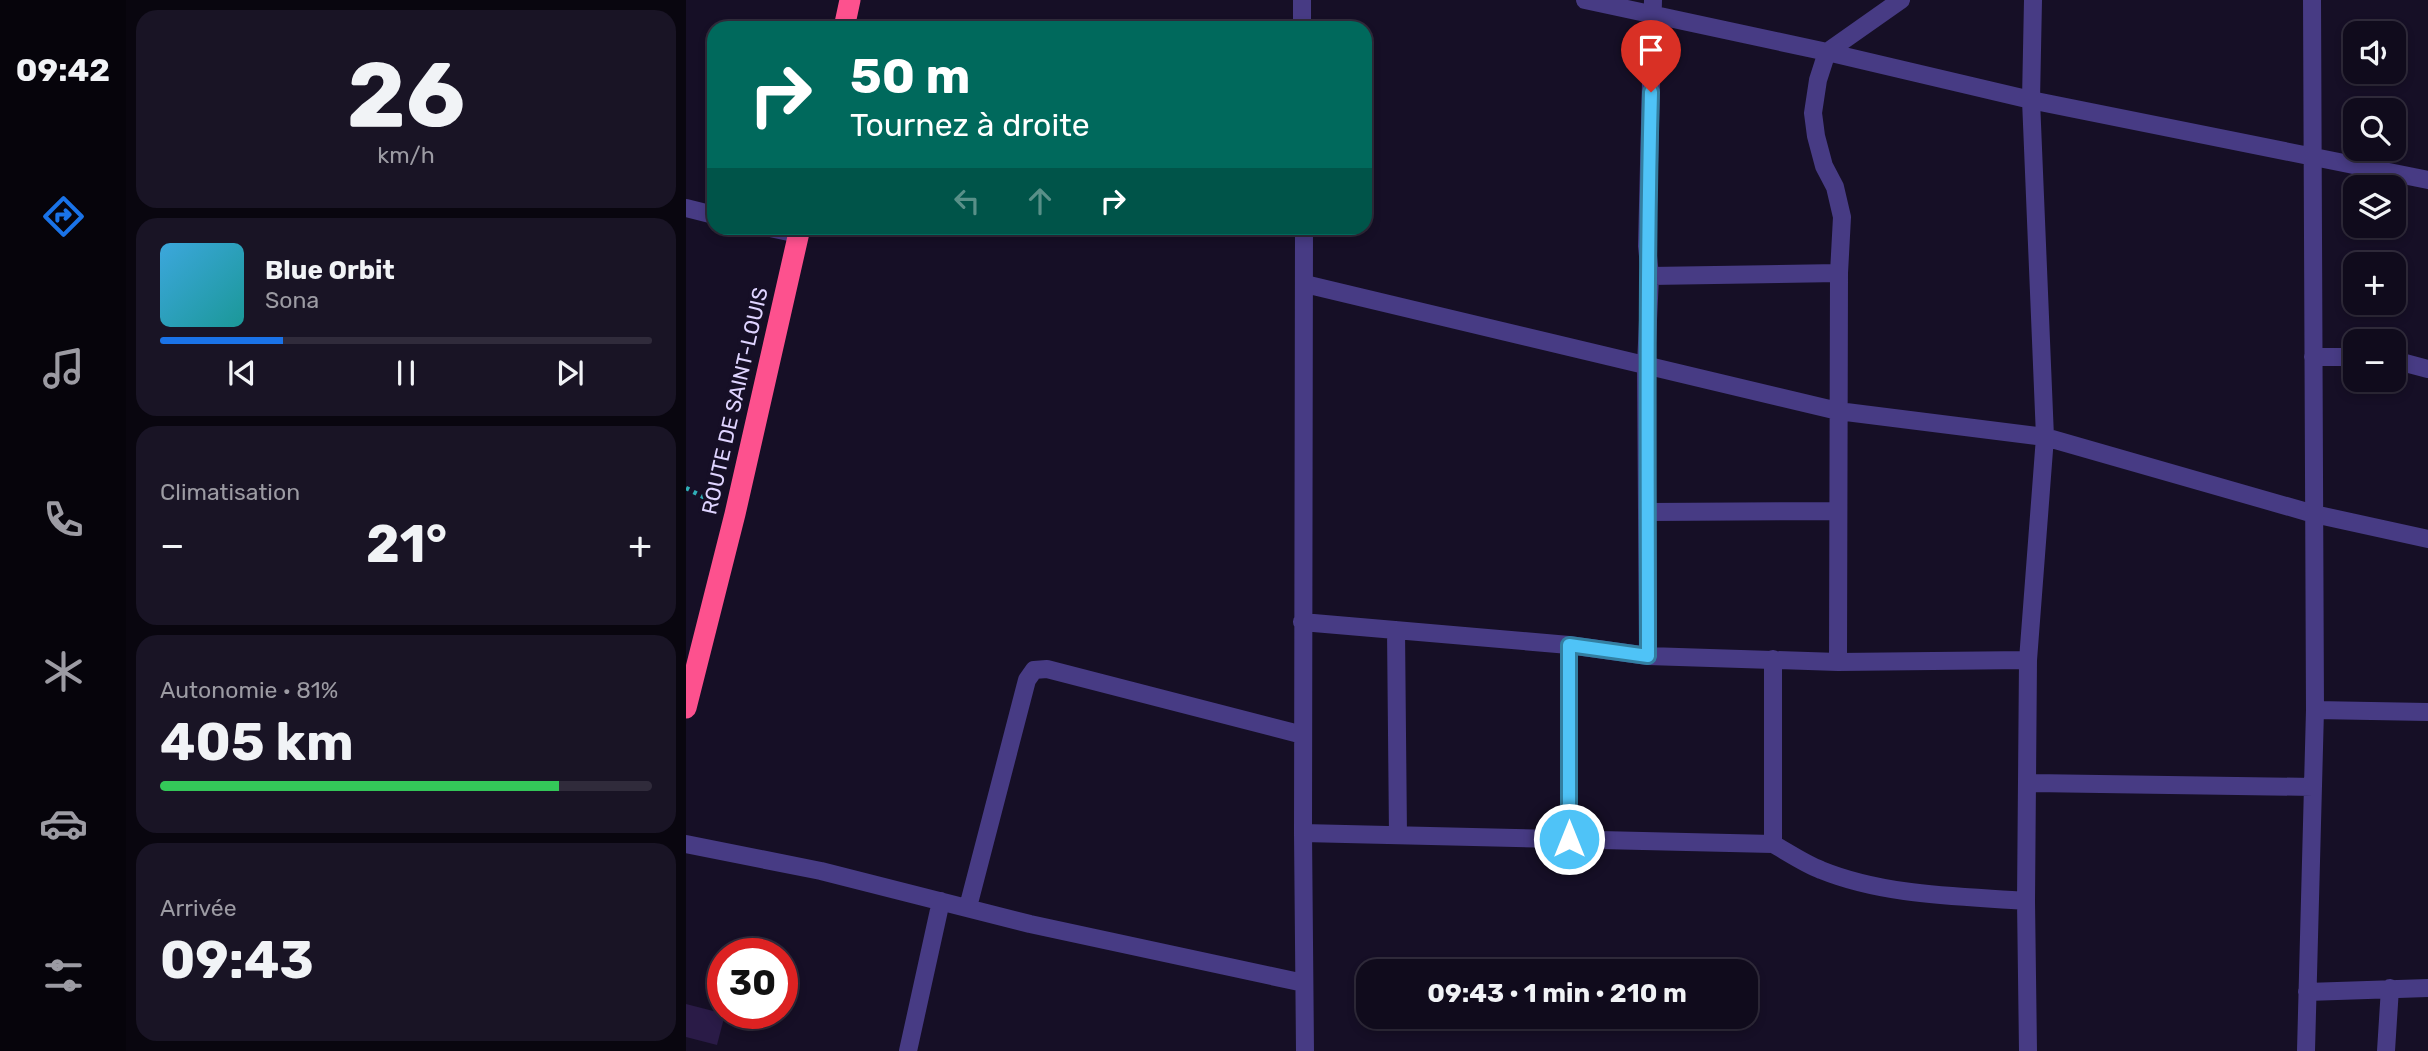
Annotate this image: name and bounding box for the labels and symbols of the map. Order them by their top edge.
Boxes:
pin [1621,20,1681,92]
street label: ROUTE DE SAINT-LOUIS [696,285,773,517]
position arrow [1532,802,1606,876]
speed limit sign: 30 [707,938,798,1029]

